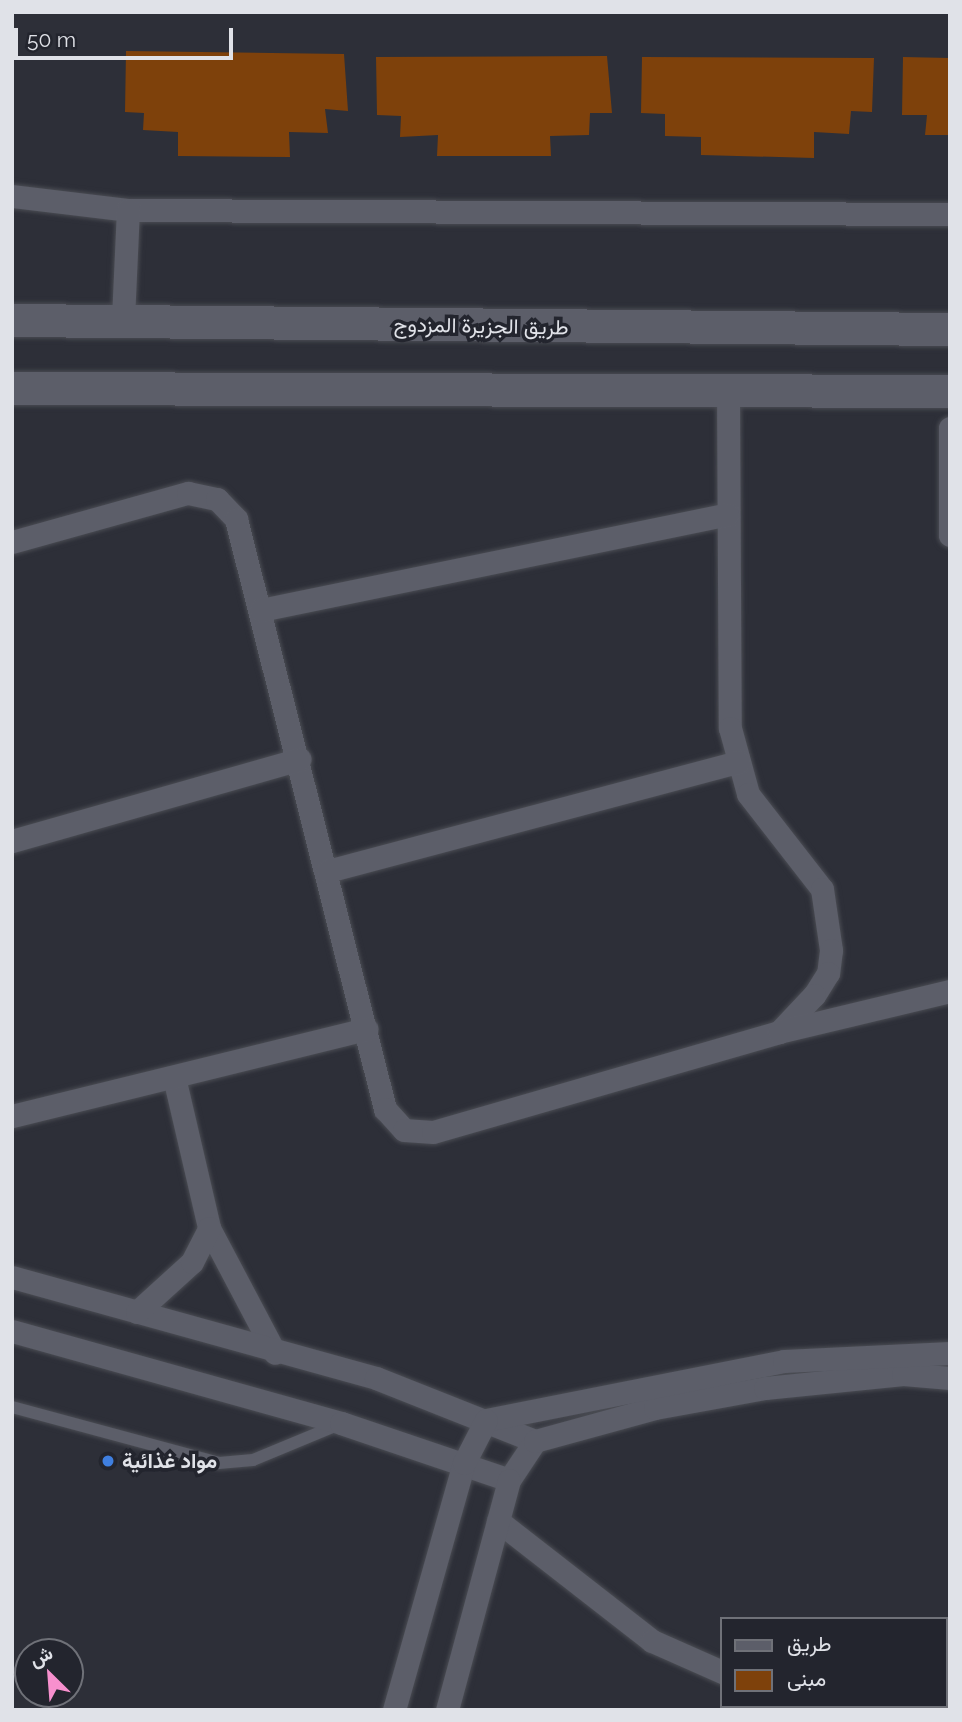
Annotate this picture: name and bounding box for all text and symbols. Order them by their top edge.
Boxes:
scale bar [18,14,236,58]
text: 50 m [27,27,76,52]
street label: طريق الجزيرة المزدوج [393,312,569,340]
place label: مواد غذائية [122,1448,217,1474]
marker: مواد غذائية [100,1453,116,1469]
legend [720,1617,948,1708]
text: طريق [787,1631,832,1656]
north arrow [14,1638,84,1708]
text: ش [26,1641,56,1671]
text: مبنى [787,1666,826,1691]

